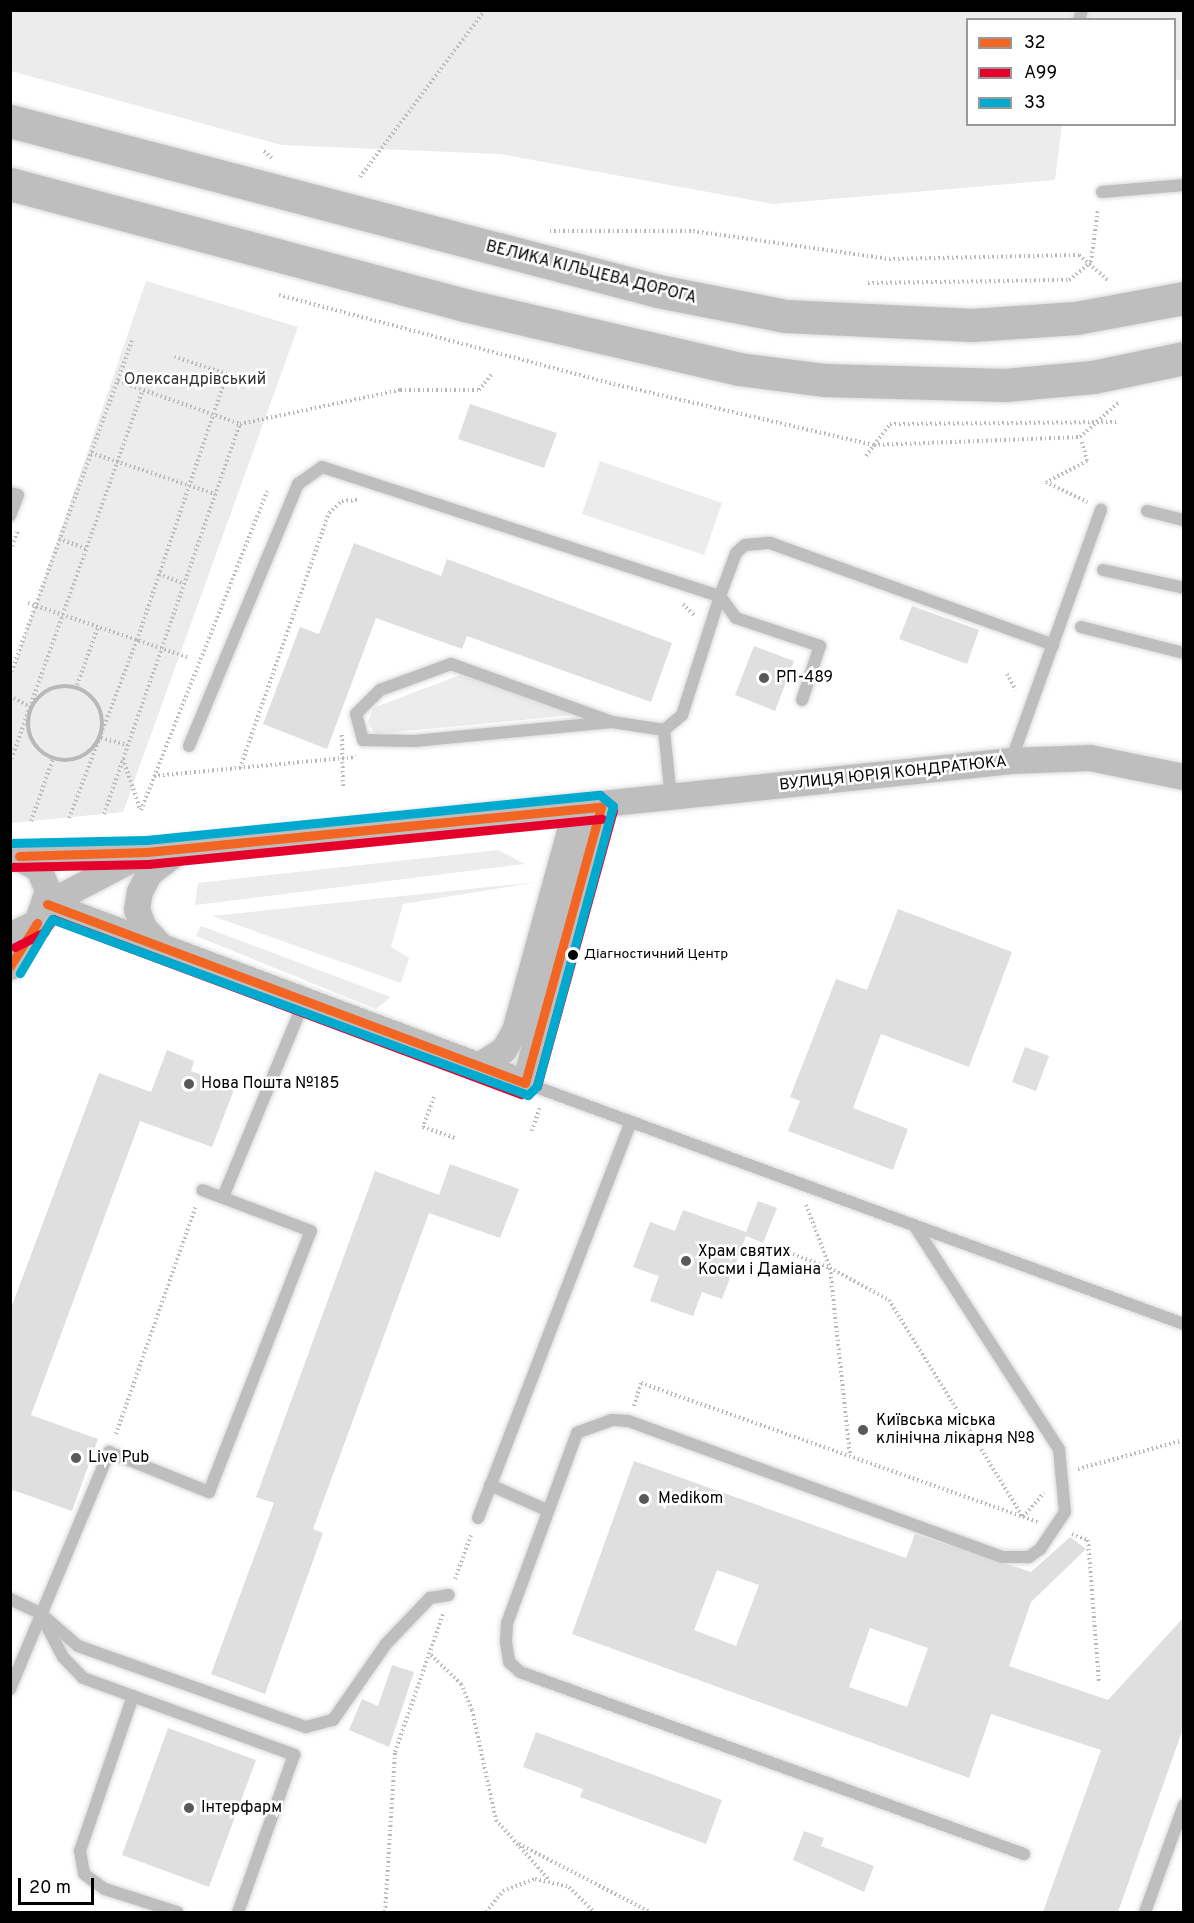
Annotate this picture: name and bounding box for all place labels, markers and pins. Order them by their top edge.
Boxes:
place label: РП-489 [776,668,833,688]
marker: РП-489 [757,671,771,685]
place label: Діагностичний Центр [584,947,728,963]
marker: Діагностичний Центр [567,949,579,961]
place label: Нова Пошта №185 [201,1074,339,1094]
marker: Нова Пошта №185 [182,1077,196,1091]
place label: Храм святих Косми і Даміана [698,1242,821,1280]
marker: Храм святих Косми і Даміана [679,1254,693,1268]
place label: Київська міська клінічна лікарня №8 [876,1411,1035,1449]
marker: Київська міська клінічна лікарня №8 [854,1421,872,1439]
place label: Live Pub [88,1448,149,1468]
marker: Live Pub [69,1451,83,1465]
place label: Medikom [658,1489,723,1509]
marker: Medikom [635,1490,653,1508]
place label: Інтерфарм [201,1798,282,1818]
marker: Інтерфарм [182,1801,196,1815]

